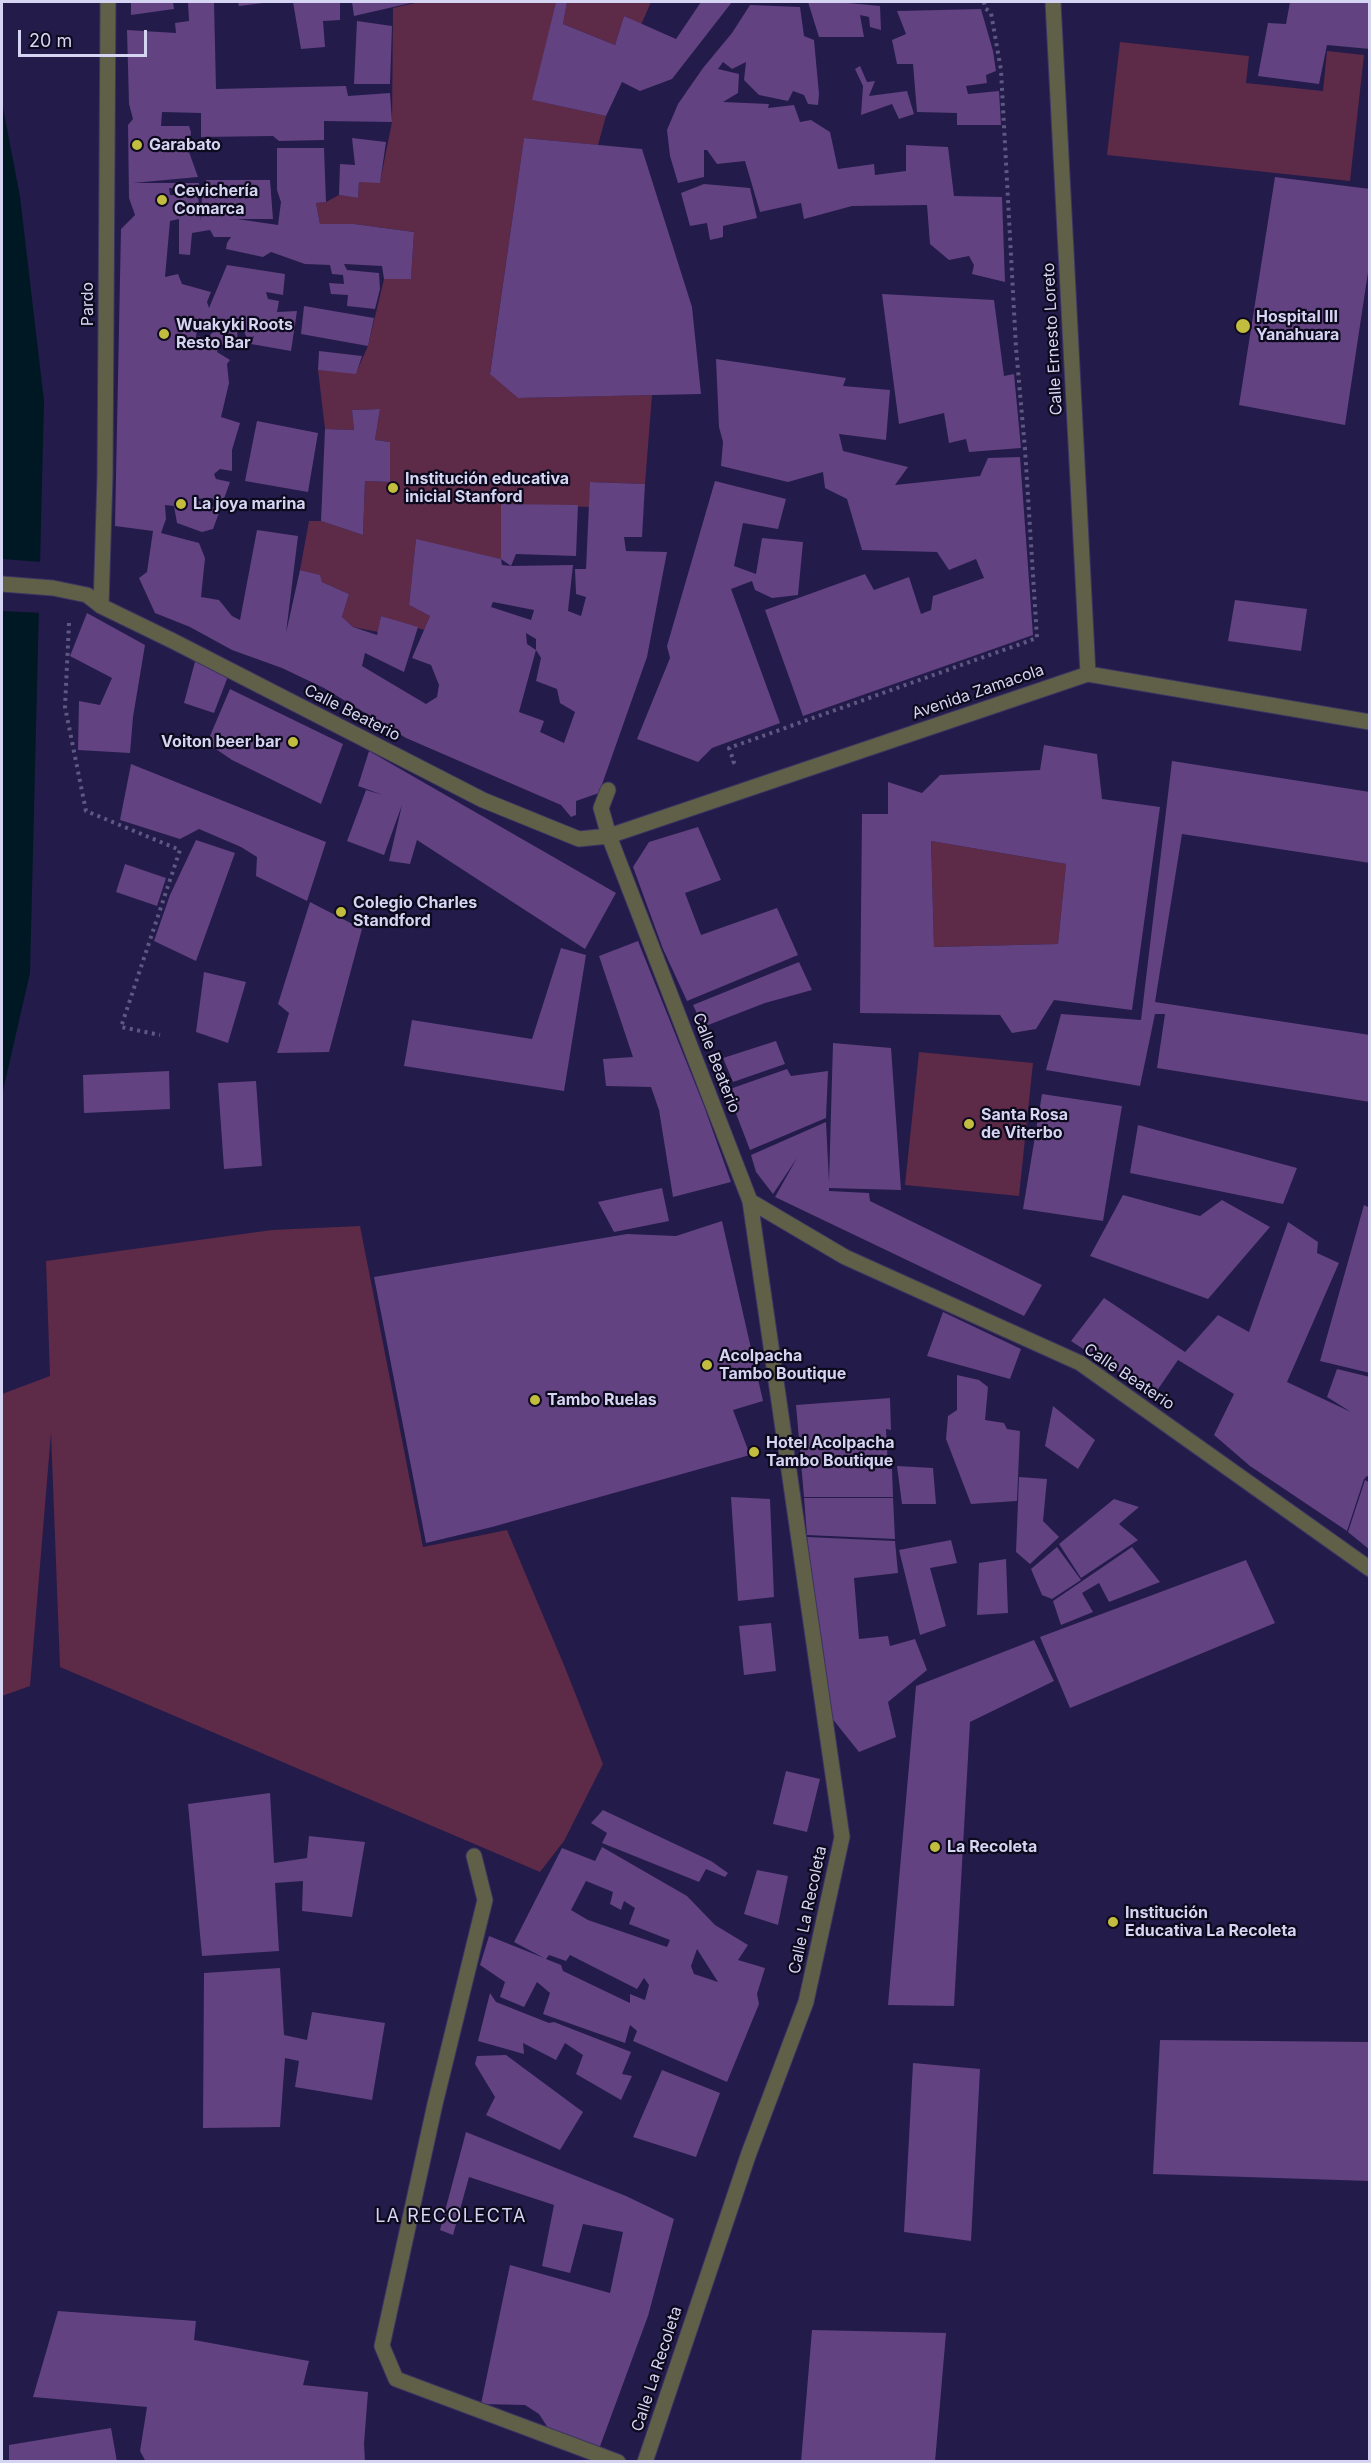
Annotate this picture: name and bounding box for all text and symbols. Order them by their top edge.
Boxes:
scale bar [21,18,150,56]
text: 20 m [29,30,72,51]
place label: Garabato [149,135,221,155]
marker: Garabato [130,138,144,152]
place label: Cevichería Comarca [174,181,258,219]
marker: Cevichería Comarca [155,193,169,207]
street label: Calle Ernesto Loreto [1039,262,1067,416]
street label: Pardo [78,282,98,326]
place label: Hospital III Yanahuara [1256,307,1339,345]
place label: Wuakyki Roots Resto Bar [176,315,293,353]
marker: Hospital III Yanahuara [1234,317,1252,335]
marker: Wuakyki Roots Resto Bar [157,327,171,341]
place label: Institución educativa inicial Stanford [405,469,569,507]
marker: Institución educativa inicial Stanford [386,481,400,495]
place label: La joya marina [193,494,306,514]
marker: La joya marina [174,497,188,511]
street label: Avenida Zamacola [910,660,1046,724]
street label: Calle Beaterio [301,681,403,745]
place label: Voiton beer bar [161,732,281,752]
marker: Voiton beer bar [286,735,300,749]
place label: Colegio Charles Standford [353,893,477,931]
marker: Colegio Charles Standford [334,905,348,919]
street label: Calle Beaterio [688,1010,744,1116]
place label: Santa Rosa de Viterbo [981,1105,1068,1143]
marker: Santa Rosa de Viterbo [962,1117,976,1131]
street label: Calle Beaterio [1080,1340,1178,1414]
place label: Acolpacha Tambo Boutique [719,1346,846,1384]
marker: Acolpacha Tambo Boutique [700,1358,714,1372]
place label: Tambo Ruelas [547,1390,657,1410]
marker: Tambo Ruelas [528,1393,542,1407]
place label: Hotel Acolpacha Tambo Boutique [766,1433,894,1471]
marker: Hotel Acolpacha Tambo Boutique [747,1445,761,1459]
place label: La Recoleta [947,1837,1037,1857]
marker: La Recoleta [928,1840,942,1854]
street label: Calle La Recoleta [785,1844,831,1976]
place label: Institución Educativa La Recoleta [1125,1903,1297,1941]
marker: Institución Educativa La Recoleta [1106,1915,1120,1929]
district label: LA RECOLECTA [375,2206,527,2228]
street label: Calle La Recoleta [628,2304,686,2434]

